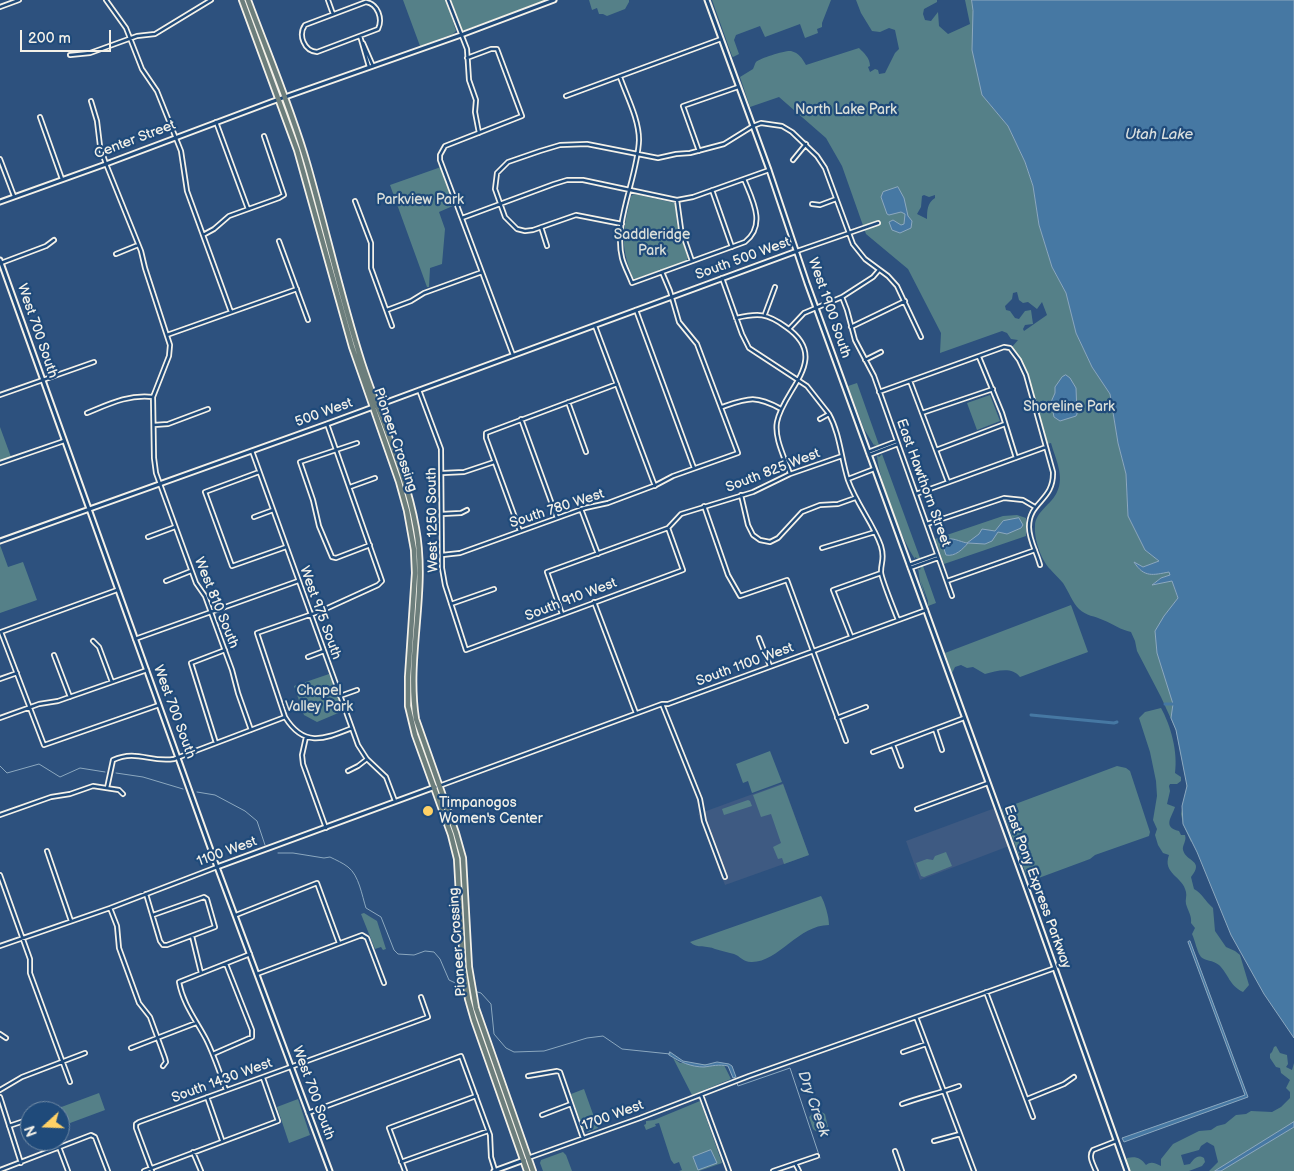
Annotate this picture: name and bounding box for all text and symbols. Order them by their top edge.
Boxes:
scale bar [22,20,114,52]
text: 200 m [28,29,71,48]
park label: North Lake Park [795,102,897,118]
street label: Center Street [92,117,178,163]
water label: Utah Lake [1125,126,1193,144]
park label: Parkview Park [376,192,464,208]
park label: Saddleridge Park [614,227,690,260]
street label: South 500 West [693,234,793,284]
street label: West 1900 South [804,256,854,360]
street label: West 700 South [13,282,61,380]
street label: Pioneer Crossing [369,386,421,494]
street label: 500 West [293,395,355,431]
park label: Shoreline Park [1023,399,1115,415]
street label: East Hawthorn Street [892,417,954,549]
street label: South 825 West [723,445,823,497]
street label: West 1250 South [424,467,442,573]
street label: South 780 West [508,486,606,532]
street label: West 810 South [190,555,242,651]
street label: West 975 South [295,564,345,662]
street label: South 910 West [523,575,619,625]
street label: South 1100 West [694,640,796,690]
street label: West 700 South [149,663,199,761]
park label: Chapel Valley Park [285,683,353,716]
place label: Timpanogos Women's Center [439,795,543,828]
street label: East Pony Express Parkway [1000,803,1074,971]
marker: Timpanogos Women's Center [421,804,435,818]
street label: 1100 West [195,833,259,871]
street label: Pioneer Crossing [446,887,470,997]
street label: West 700 South [288,1044,338,1142]
street label: South 1430 West [169,1055,275,1107]
water label: Dry Creek [793,1069,833,1139]
street label: 1700 West [580,1097,646,1135]
north arrow [20,1101,70,1151]
text: N [22,1123,41,1139]

